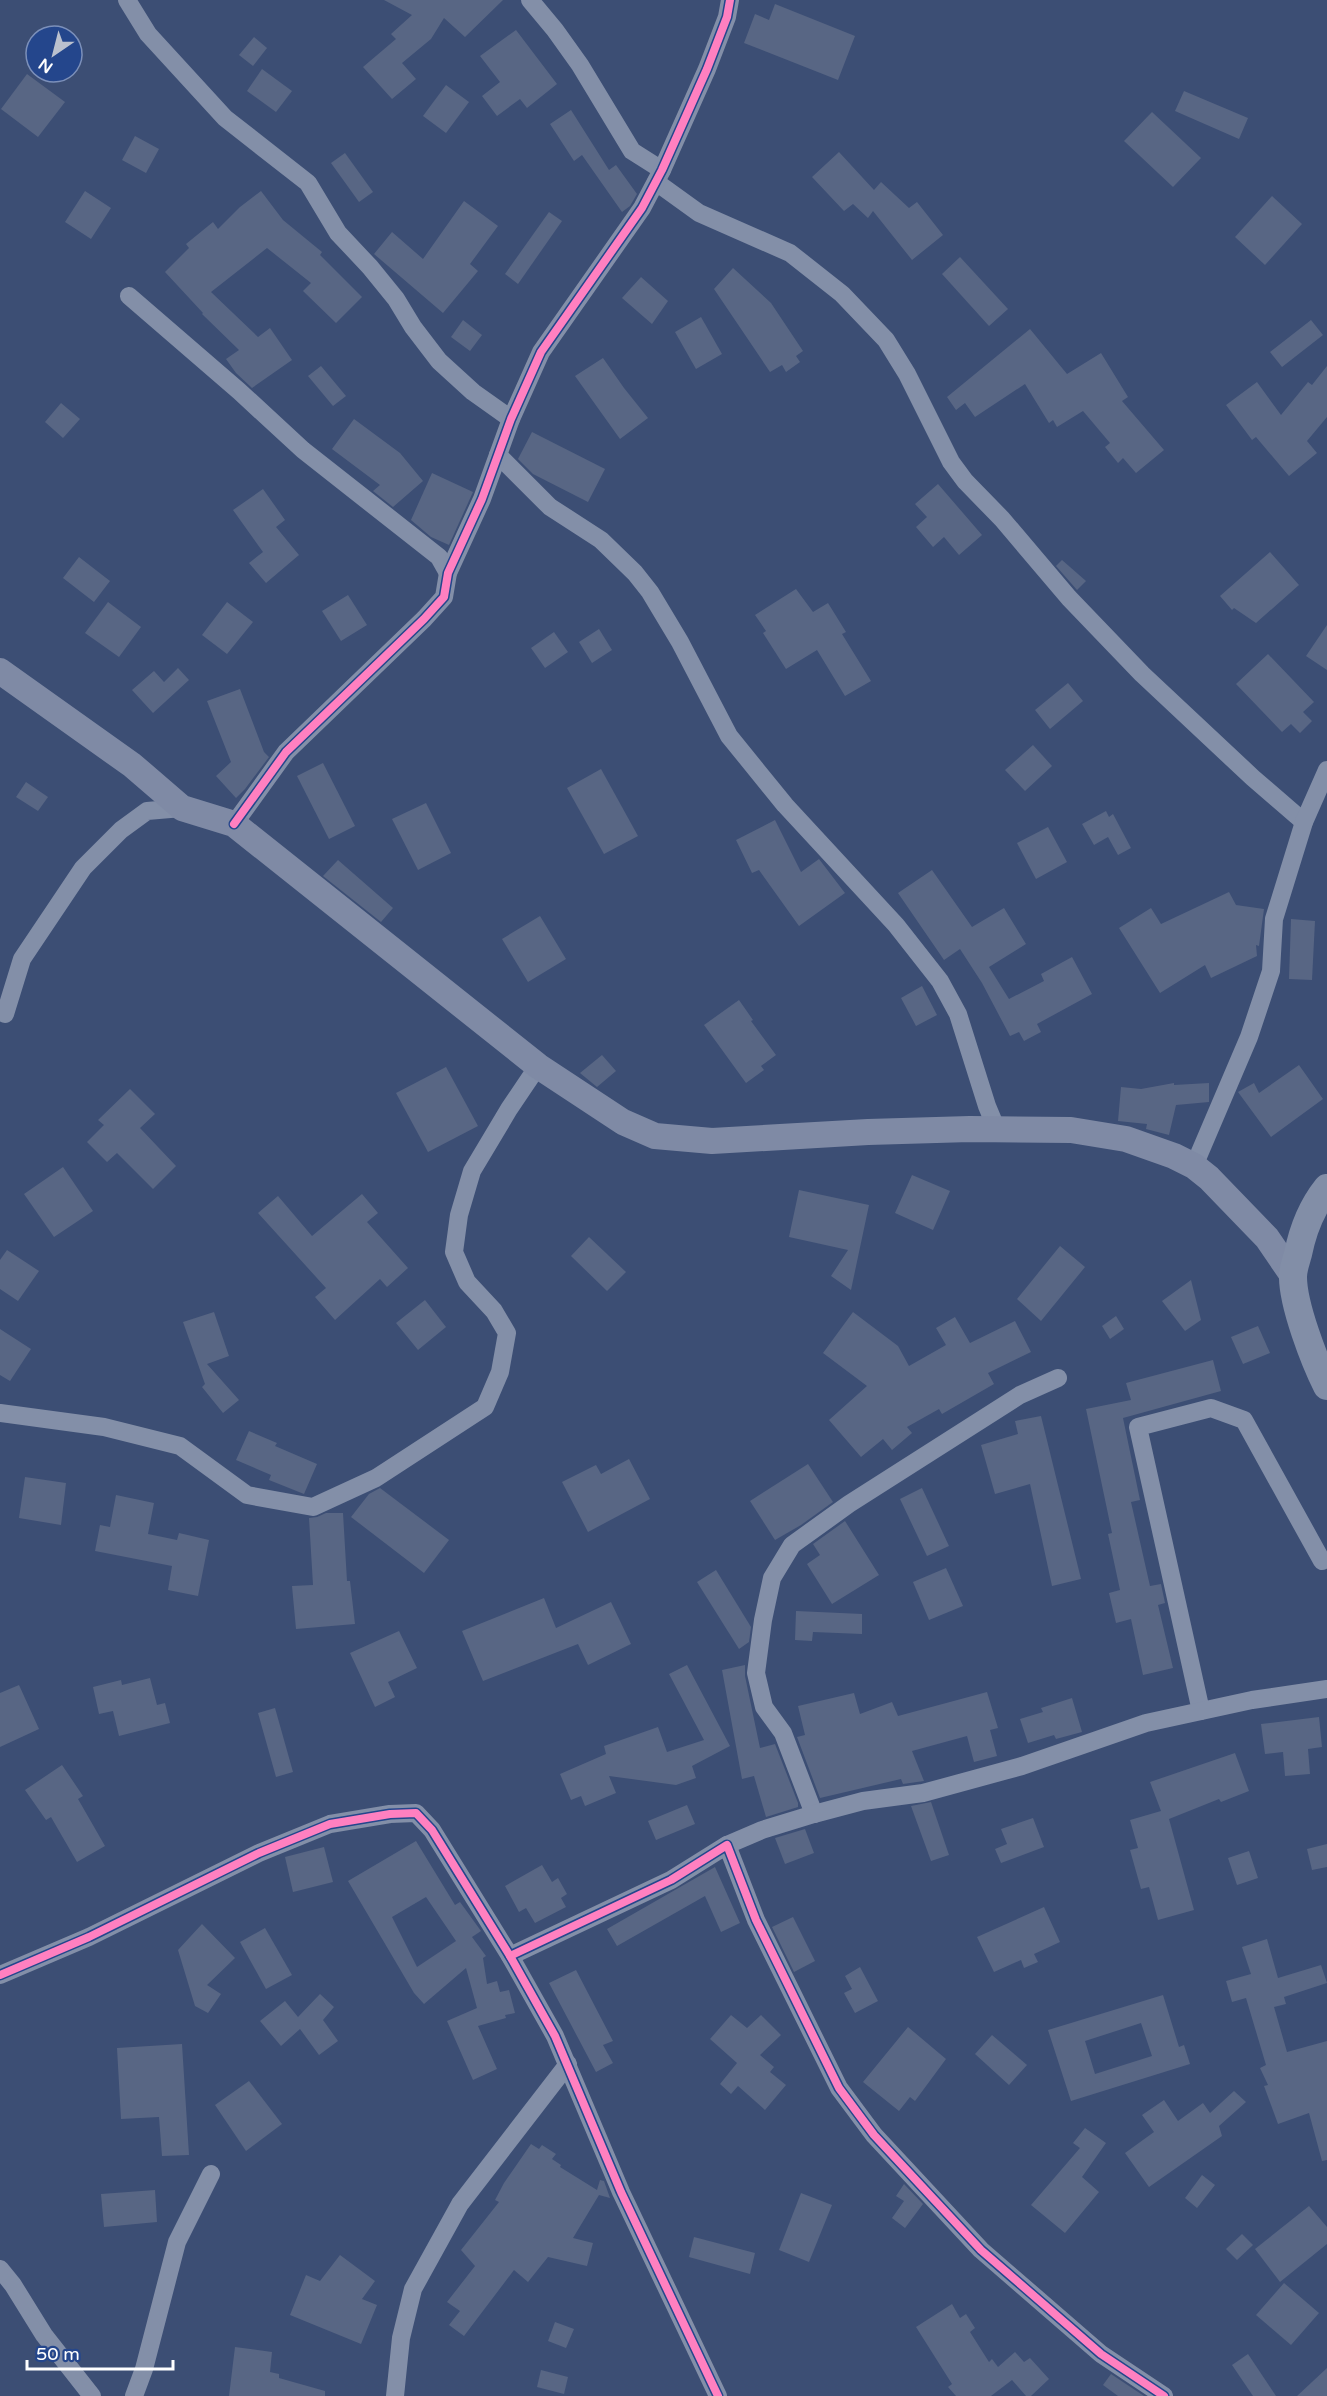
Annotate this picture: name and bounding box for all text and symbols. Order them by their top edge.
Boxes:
north arrow [24,24,84,84]
text: N [35,54,57,77]
scale bar [27,2333,172,2371]
text: 50 m [36,2343,80,2365]

